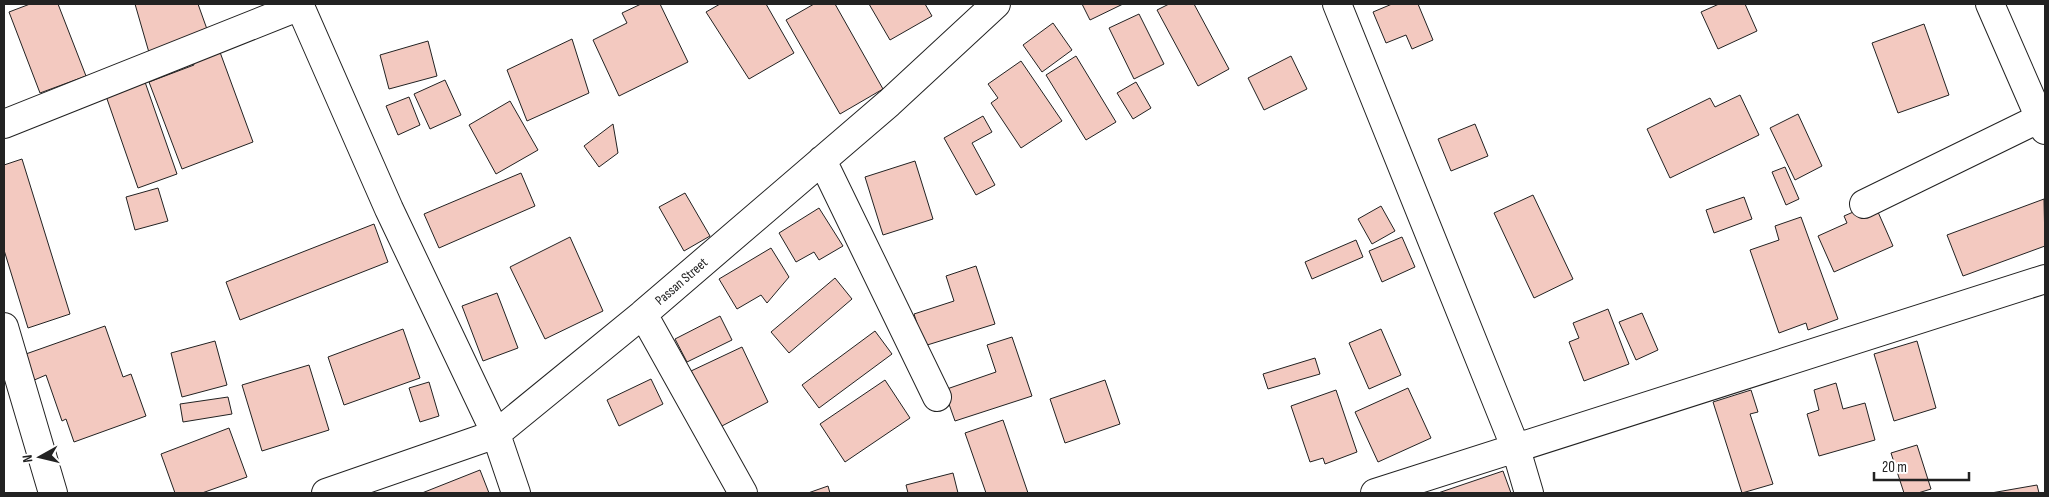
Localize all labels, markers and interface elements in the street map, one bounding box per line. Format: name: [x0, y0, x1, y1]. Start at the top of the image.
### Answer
street label: Passan Street: [652, 254, 711, 309]
north arrow: [15, 432, 65, 482]
scale bar: [1874, 450, 1969, 482]
text: N: [19, 454, 37, 464]
text: 20 m: [1882, 458, 1907, 477]

